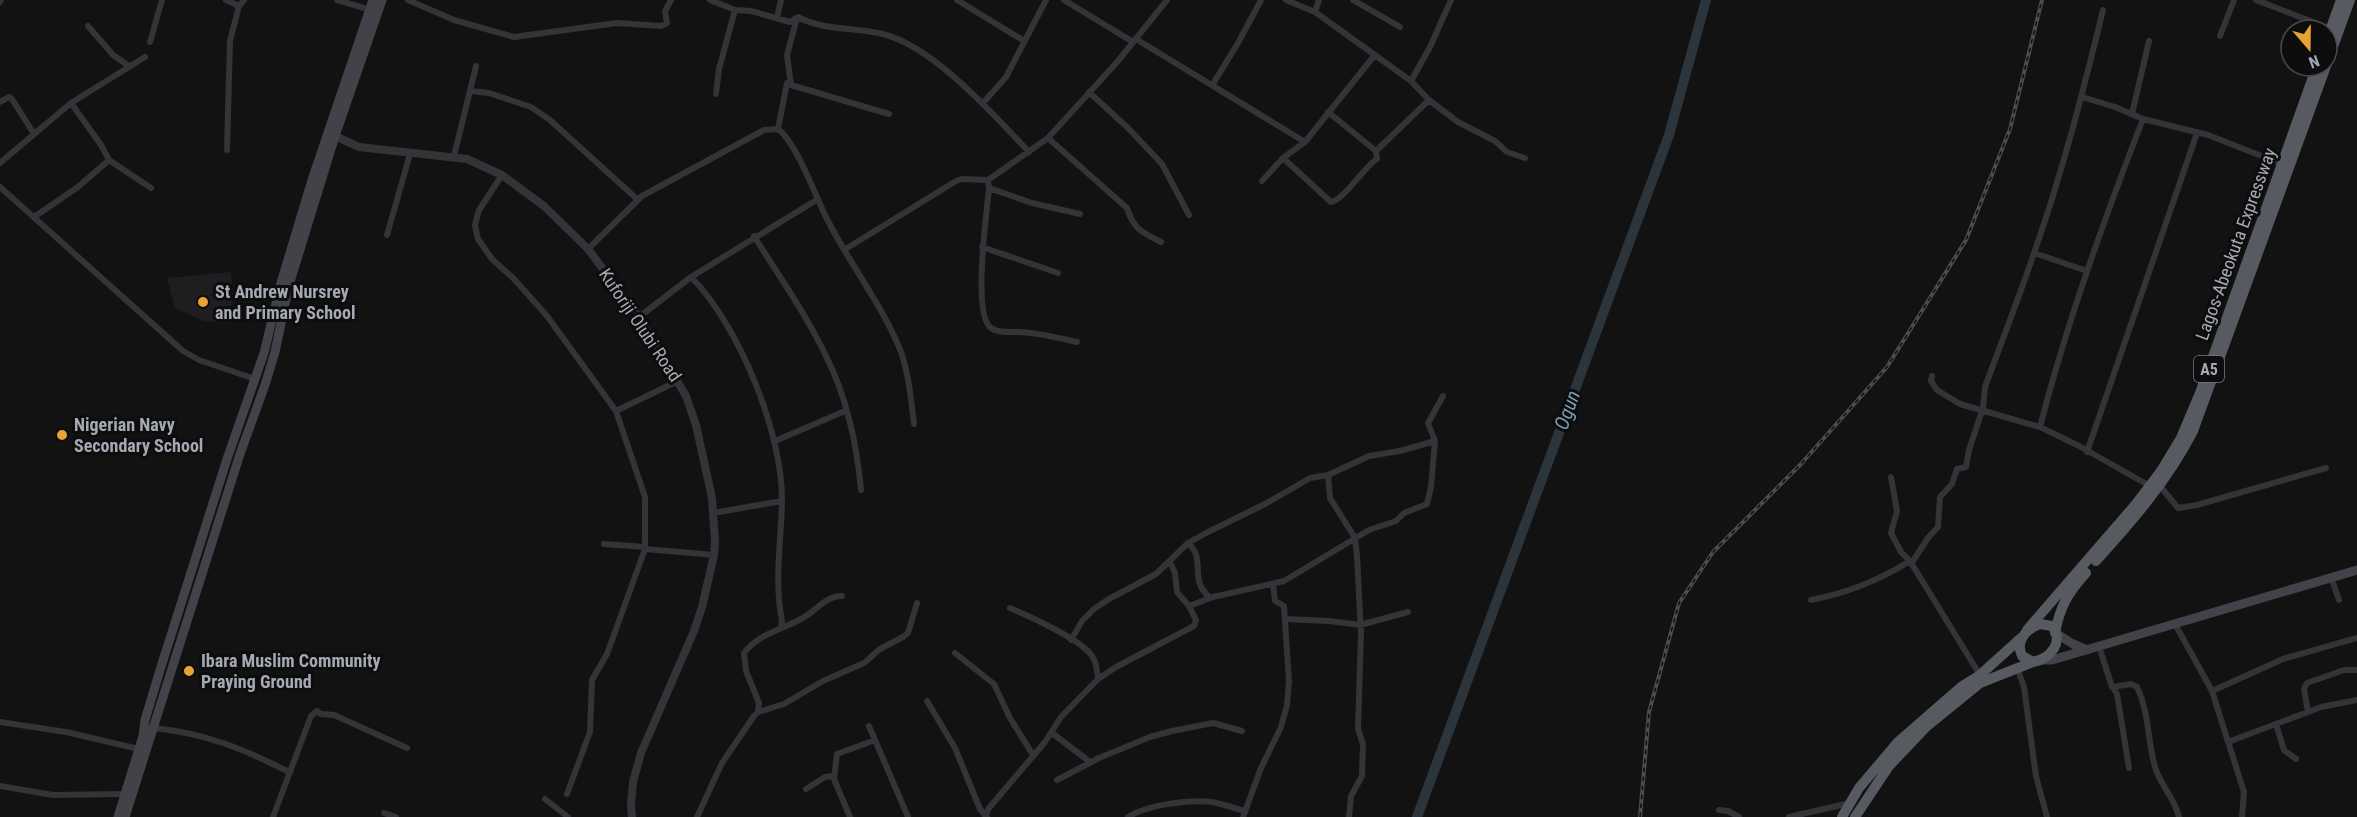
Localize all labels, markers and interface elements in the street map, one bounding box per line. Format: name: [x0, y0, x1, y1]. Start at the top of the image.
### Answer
north arrow: [2279, 18, 2339, 78]
text: N: [2306, 51, 2322, 72]
street label: Lagos-Abeokuta Expressway: [2191, 144, 2280, 343]
street label: Kuforiji Olubi Road: [595, 264, 686, 385]
place label: St Andrew Nursrey and Primary School: [215, 281, 356, 323]
marker: St Andrew Nursrey and Primary School: [196, 295, 210, 309]
road number: A5: [2194, 356, 2224, 382]
water label: Ogun: [1549, 387, 1585, 433]
place label: Nigerian Navy Secondary School: [74, 414, 203, 456]
marker: Nigerian Navy Secondary School: [55, 428, 69, 442]
place label: Ibara Muslim Community Praying Ground: [201, 650, 381, 692]
marker: Ibara Muslim Community Praying Ground: [182, 664, 196, 678]

